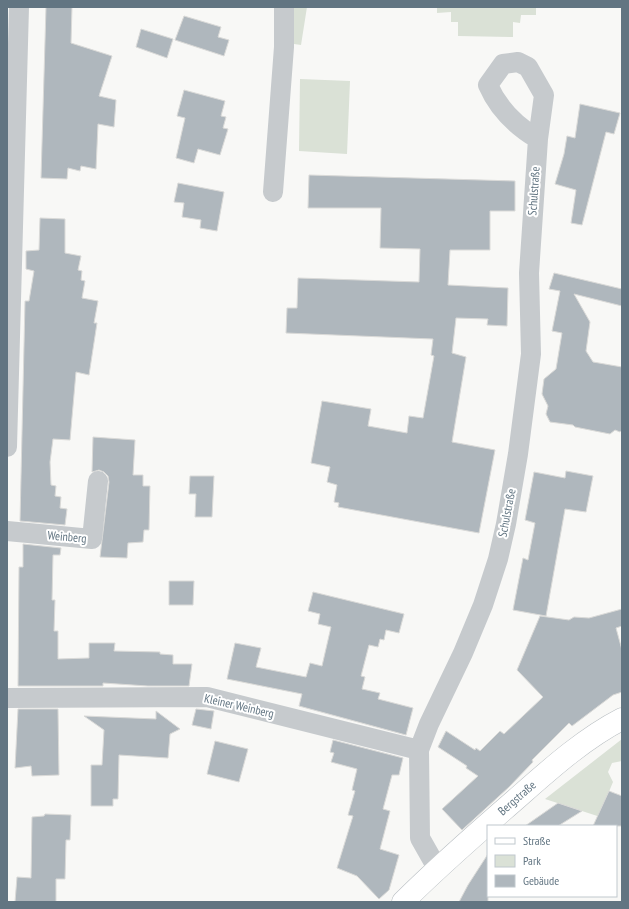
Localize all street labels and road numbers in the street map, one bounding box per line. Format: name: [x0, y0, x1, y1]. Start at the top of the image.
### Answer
street label: Schulstraße: [524, 166, 543, 216]
street label: Schulstraße: [494, 487, 519, 538]
street label: Weinberg: [47, 527, 87, 546]
street label: Kleiner Weinberg: [203, 690, 276, 721]
street label: Bergstraße: [495, 777, 539, 818]

